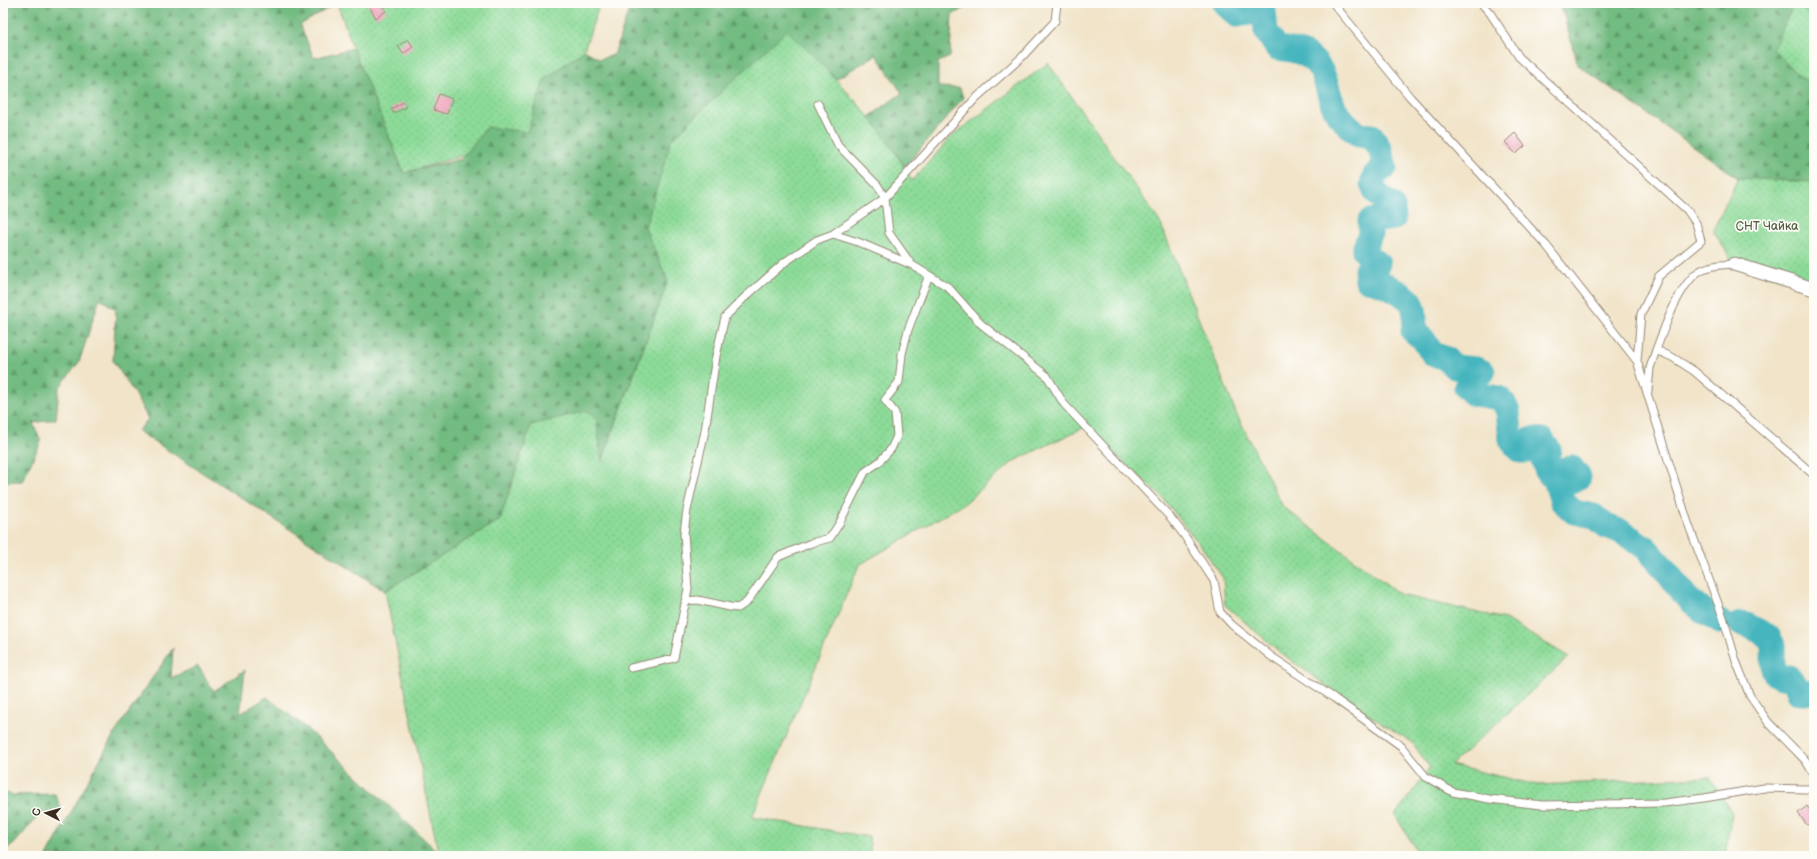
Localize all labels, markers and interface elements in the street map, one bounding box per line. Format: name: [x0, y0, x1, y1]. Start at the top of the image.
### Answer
park label: СНТ Чайка: [1736, 219, 1798, 234]
north arrow: [26, 793, 66, 833]
text: С: [30, 807, 43, 816]

